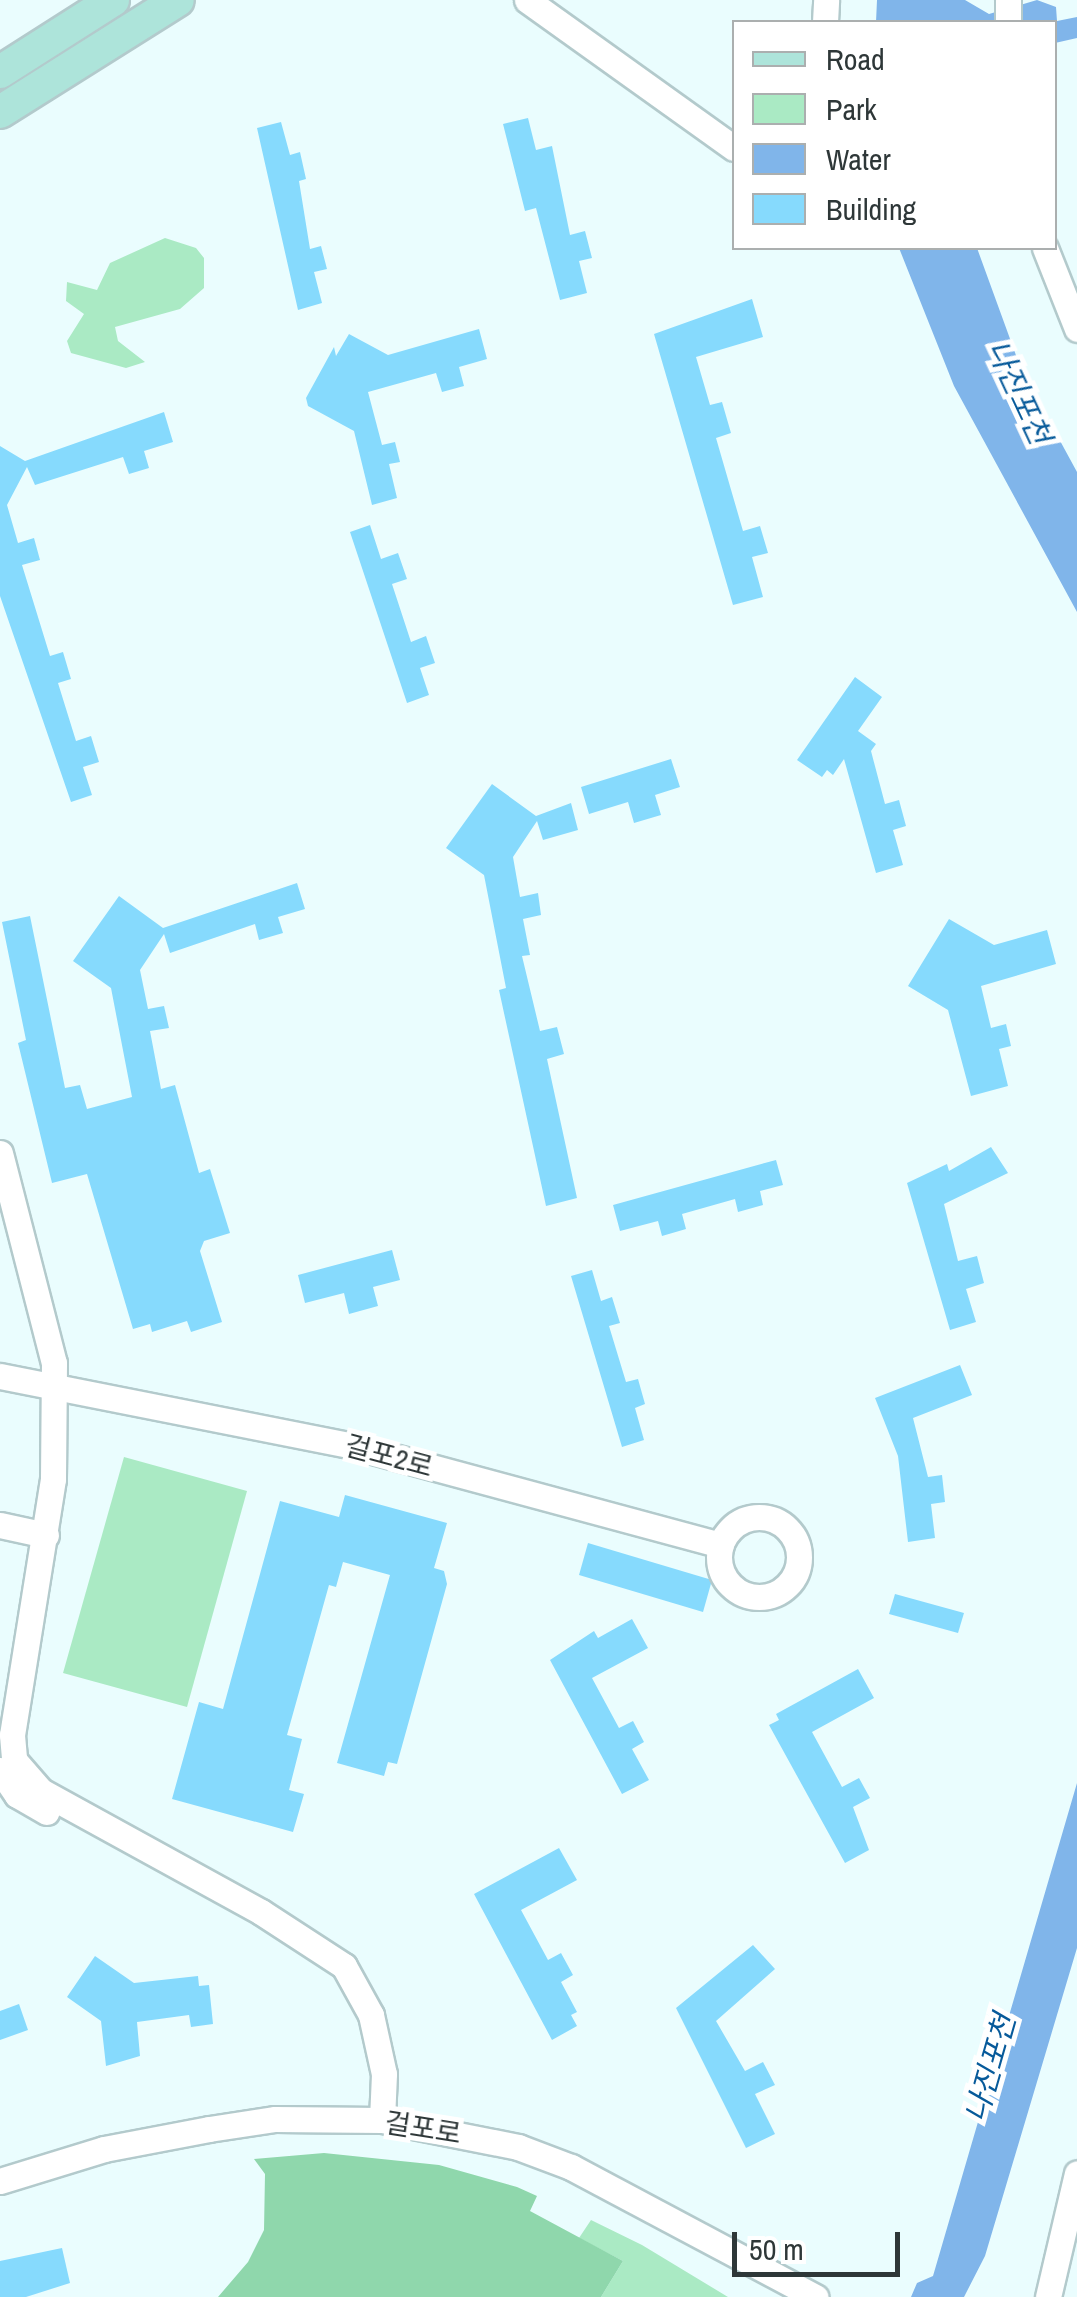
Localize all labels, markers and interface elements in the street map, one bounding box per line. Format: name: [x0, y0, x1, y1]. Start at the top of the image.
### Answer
legend: [732, 20, 1057, 250]
text: Road: [826, 39, 885, 79]
text: Park: [826, 89, 877, 129]
text: Water: [826, 139, 891, 179]
text: Building: [826, 189, 916, 229]
water label: 나진포천: [979, 334, 1059, 450]
street label: 걸포2로: [341, 1428, 437, 1484]
water label: 나진포천: [957, 2010, 1023, 2126]
street label: 걸포로: [382, 2105, 464, 2151]
scale bar: [737, 2212, 904, 2274]
text: 50 m: [749, 2229, 804, 2269]

